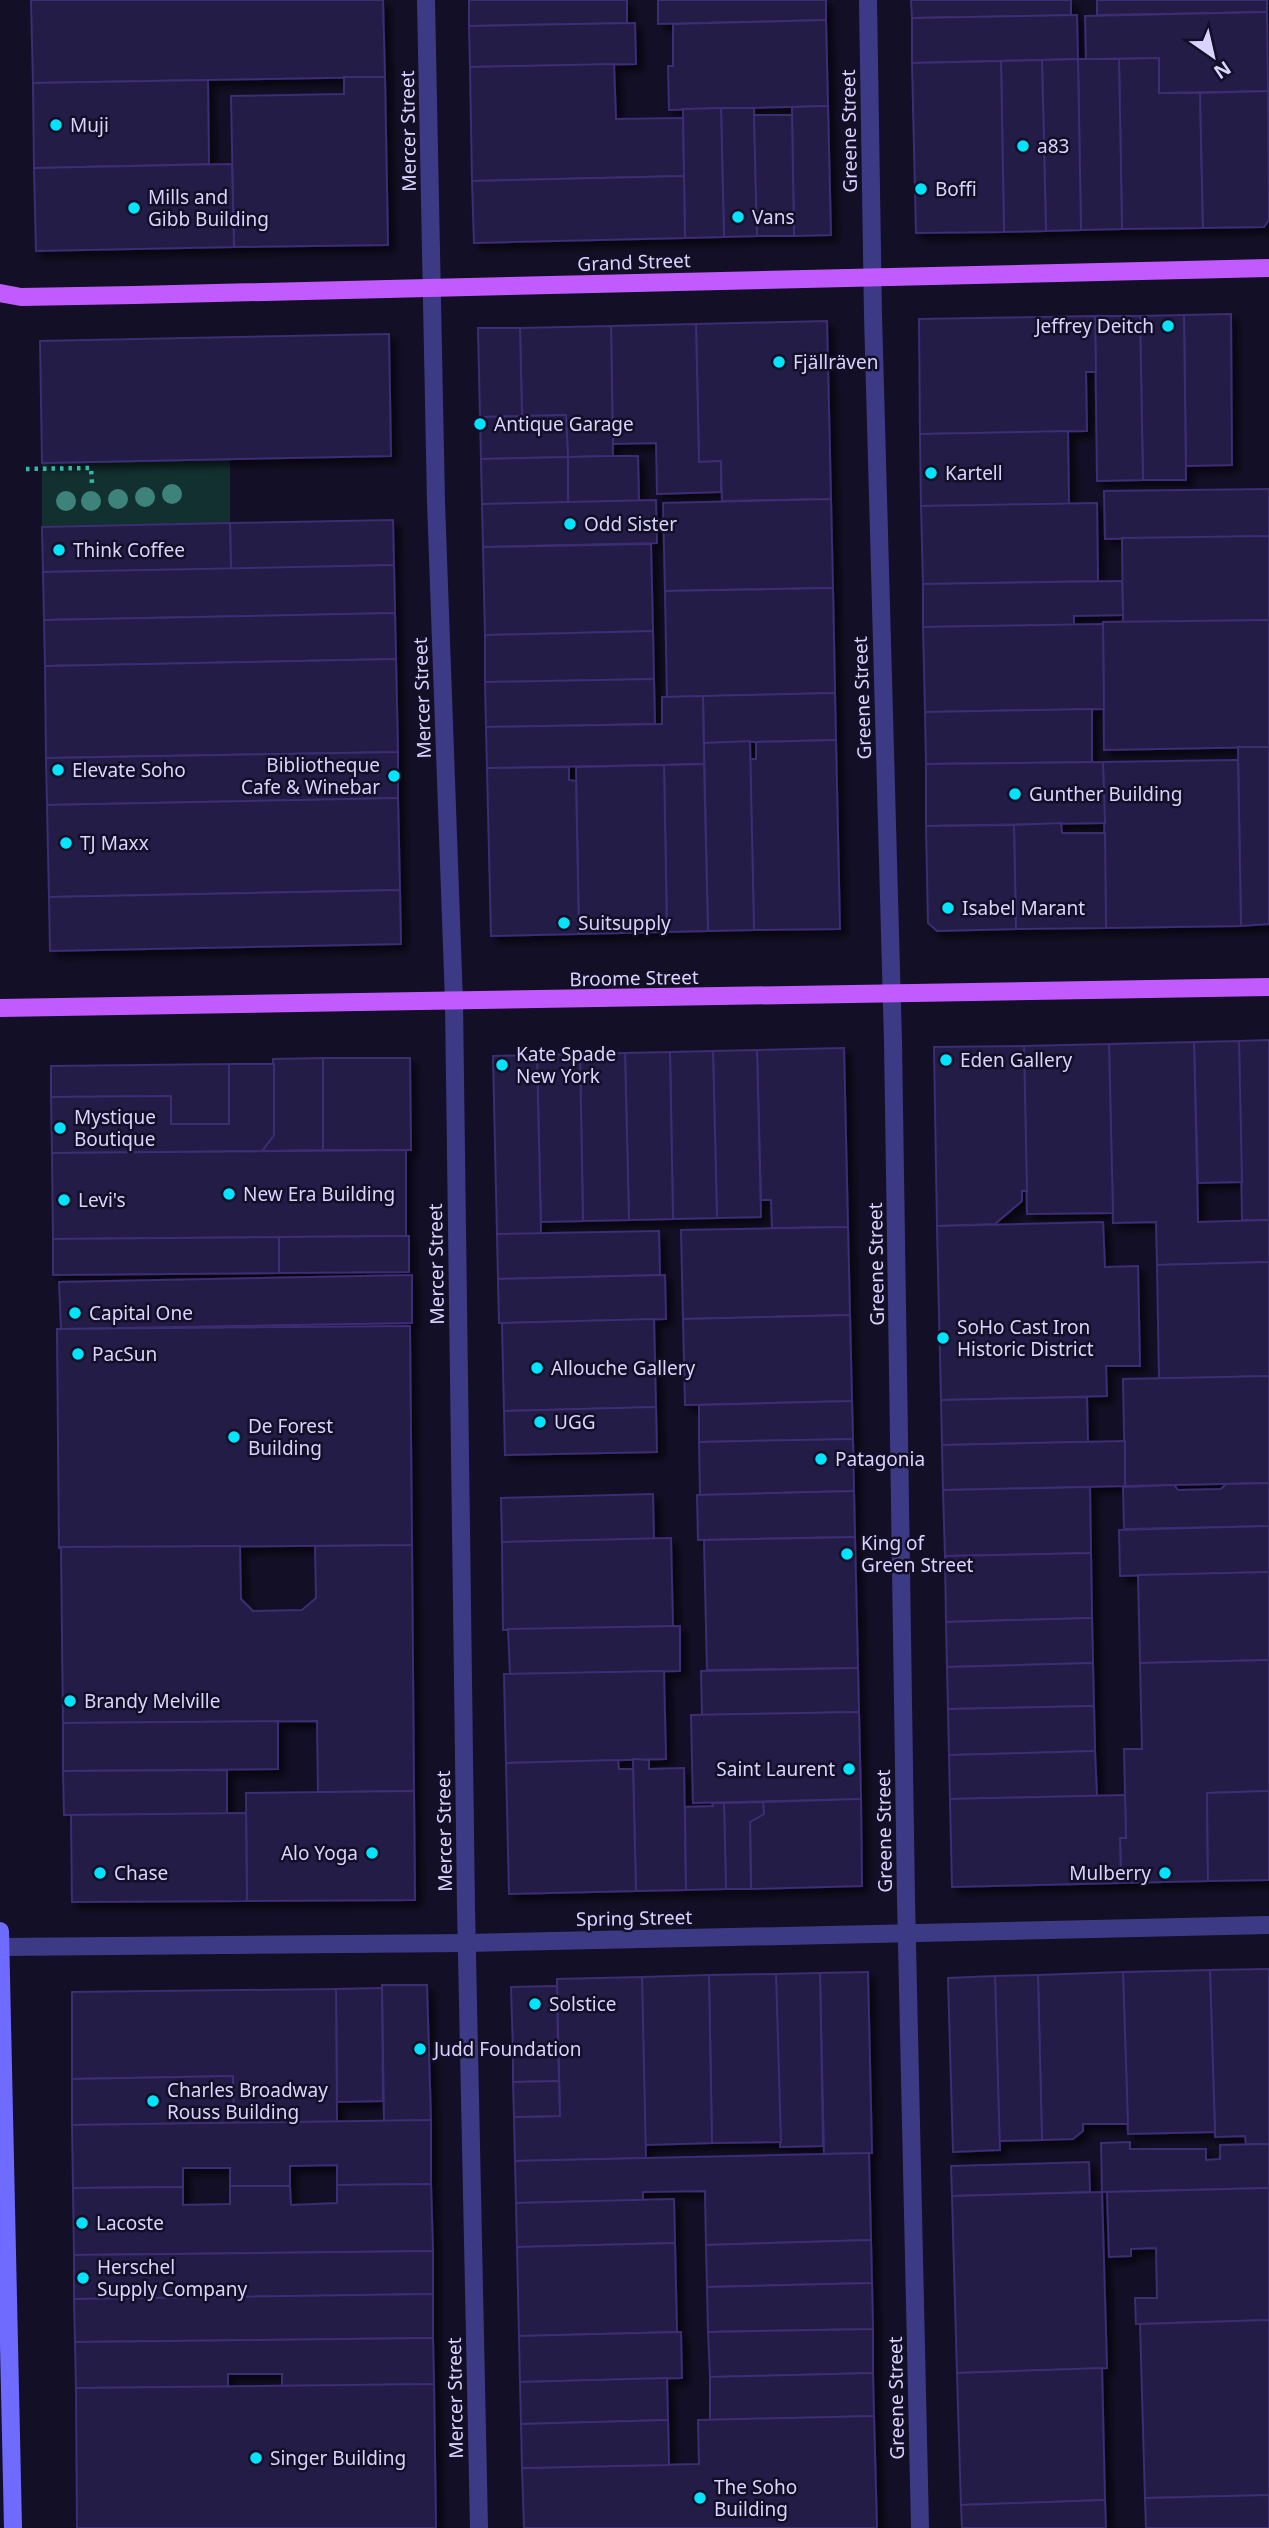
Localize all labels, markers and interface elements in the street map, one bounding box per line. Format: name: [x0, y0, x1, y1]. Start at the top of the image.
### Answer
north arrow: [1178, 21, 1248, 91]
text: N: [1209, 55, 1236, 85]
street label: Greene Street: [835, 69, 863, 193]
street label: Mercer Street: [394, 70, 422, 192]
place label: Muji: [70, 112, 109, 138]
marker: Muji: [48, 117, 64, 133]
place label: a83: [1037, 133, 1069, 159]
marker: a83: [1015, 138, 1031, 154]
place label: Boffi: [935, 176, 977, 202]
marker: Boffi: [913, 181, 929, 197]
place label: Mills and Gibb Building: [148, 184, 269, 232]
marker: Mills and Gibb Building: [126, 200, 142, 216]
place label: Vans: [752, 204, 795, 230]
marker: Vans: [730, 209, 746, 225]
street label: Grand Street: [577, 247, 691, 277]
place label: Jeffrey Deitch: [1033, 313, 1154, 339]
marker: Jeffrey Deitch: [1160, 318, 1176, 334]
place label: Fjällräven: [793, 349, 878, 375]
marker: Fjällräven: [771, 354, 787, 370]
place label: Antique Garage: [494, 411, 634, 437]
marker: Antique Garage: [472, 416, 488, 432]
place label: Kartell: [945, 460, 1003, 486]
marker: Kartell: [923, 465, 939, 481]
place label: Odd Sister: [584, 511, 677, 537]
marker: Odd Sister: [562, 516, 578, 532]
place label: Think Coffee: [73, 537, 185, 563]
marker: Think Coffee: [51, 542, 67, 558]
street label: Greene Street: [847, 636, 877, 760]
street label: Mercer Street: [407, 637, 437, 759]
place label: Bibliotheque Cafe & Winebar: [241, 752, 380, 800]
place label: Elevate Soho: [72, 757, 186, 783]
marker: Elevate Soho: [50, 762, 66, 778]
marker: Bibliotheque Cafe & Winebar: [386, 768, 402, 784]
place label: Gunther Building: [1029, 781, 1182, 807]
marker: Gunther Building: [1007, 786, 1023, 802]
place label: TJ Maxx: [80, 830, 149, 856]
marker: TJ Maxx: [58, 835, 74, 851]
place label: Isabel Marant: [962, 895, 1085, 921]
marker: Isabel Marant: [940, 900, 956, 916]
place label: Suitsupply: [578, 910, 671, 936]
marker: Suitsupply: [556, 915, 572, 931]
street label: Broome Street: [569, 964, 699, 992]
place label: Kate Spade New York: [516, 1041, 616, 1089]
place label: Eden Gallery: [960, 1047, 1073, 1073]
marker: Eden Gallery: [938, 1052, 954, 1068]
marker: Kate Spade New York: [494, 1057, 510, 1073]
place label: Mystique Boutique: [74, 1104, 156, 1152]
marker: Mystique Boutique: [52, 1120, 68, 1136]
place label: New Era Building: [243, 1181, 395, 1207]
marker: New Era Building: [221, 1186, 237, 1202]
place label: Levi's: [78, 1187, 126, 1213]
marker: Levi's: [56, 1192, 72, 1208]
street label: Greene Street: [862, 1202, 890, 1326]
street label: Mercer Street: [422, 1203, 450, 1325]
place label: Capital One: [89, 1300, 193, 1326]
marker: Capital One: [67, 1305, 83, 1321]
place label: SoHo Cast Iron Historic District: [957, 1314, 1094, 1362]
marker: SoHo Cast Iron Historic District: [935, 1330, 951, 1346]
place label: PacSun: [92, 1341, 157, 1367]
marker: PacSun: [70, 1346, 86, 1362]
place label: Allouche Gallery: [551, 1355, 696, 1381]
marker: Allouche Gallery: [529, 1360, 545, 1376]
place label: UGG: [554, 1409, 596, 1435]
place label: De Forest Building: [248, 1413, 333, 1461]
marker: UGG: [532, 1414, 548, 1430]
marker: De Forest Building: [226, 1429, 242, 1445]
place label: Patagonia: [835, 1446, 925, 1472]
marker: Patagonia: [813, 1451, 829, 1467]
place label: King of Green Street: [861, 1530, 974, 1578]
marker: King of Green Street: [839, 1546, 855, 1562]
place label: Brandy Melville: [84, 1688, 220, 1714]
marker: Brandy Melville: [62, 1693, 78, 1709]
place label: Saint Laurent: [716, 1756, 835, 1782]
marker: Saint Laurent: [841, 1761, 857, 1777]
street label: Greene Street: [870, 1769, 898, 1893]
street label: Mercer Street: [430, 1770, 458, 1892]
place label: Alo Yoga: [281, 1840, 358, 1866]
marker: Alo Yoga: [364, 1845, 380, 1861]
place label: Chase: [114, 1860, 168, 1886]
place label: Mulberry: [1069, 1860, 1151, 1886]
marker: Chase: [92, 1865, 108, 1881]
marker: Mulberry: [1157, 1865, 1173, 1881]
street label: Spring Street: [576, 1904, 692, 1932]
place label: Solstice: [549, 1991, 617, 2017]
marker: Solstice: [527, 1996, 543, 2012]
place label: Judd Foundation: [432, 2036, 581, 2062]
marker: Judd Foundation: [412, 2041, 428, 2057]
place label: Charles Broadway Rouss Building: [167, 2077, 328, 2125]
marker: Charles Broadway Rouss Building: [145, 2093, 161, 2109]
place label: Lacoste: [96, 2210, 164, 2236]
marker: Lacoste: [74, 2215, 90, 2231]
place label: Herschel Supply Company: [97, 2254, 247, 2302]
marker: Herschel Supply Company: [75, 2270, 91, 2286]
street label: Greene Street: [882, 2336, 910, 2460]
street label: Mercer Street: [441, 2337, 469, 2459]
place label: Singer Building: [270, 2445, 406, 2471]
marker: Singer Building: [248, 2450, 264, 2466]
place label: The Soho Building: [714, 2474, 797, 2522]
marker: The Soho Building: [692, 2490, 708, 2506]

